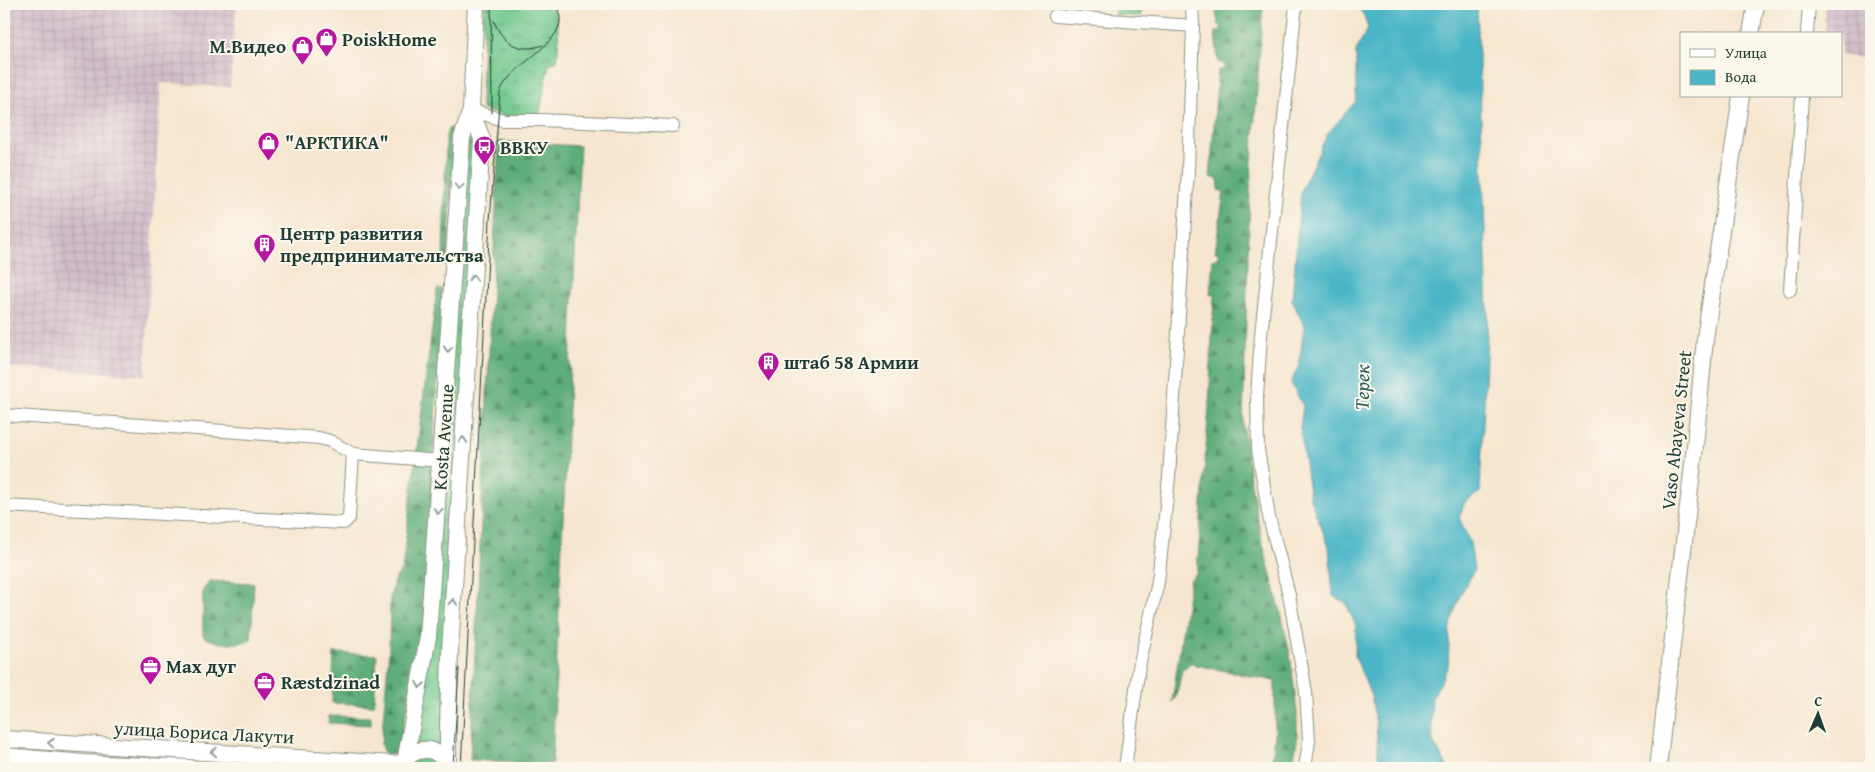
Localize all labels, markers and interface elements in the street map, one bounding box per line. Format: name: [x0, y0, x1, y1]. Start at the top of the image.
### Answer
place label: PoiskHome: [342, 25, 437, 53]
shop icon: PoiskHome: [314, 27, 338, 58]
place label: M.Видео: [210, 32, 286, 60]
legend: [1680, 32, 1842, 98]
shop icon: M.Видео: [290, 34, 314, 65]
text: Улица: [1725, 42, 1768, 63]
text: Вода: [1725, 66, 1757, 87]
place label: "АРКТИКА": [285, 128, 389, 156]
shop icon: "АРКТИКА": [257, 130, 281, 161]
place label: ВВКУ: [500, 133, 548, 161]
bus stop icon: ВВКУ: [472, 135, 496, 166]
one-way arrow: [454, 183, 465, 191]
place label: Центр развития предпринимательства: [280, 219, 484, 269]
building icon: Центр развития предпринимательства: [252, 232, 276, 263]
one-way arrow: [468, 274, 479, 282]
one-way arrow: [443, 345, 454, 353]
place label: штаб 58 Армии: [784, 348, 919, 376]
street label: Vaso Abayeva Street: [1654, 349, 1698, 511]
building icon: штаб 58 Армии: [756, 350, 780, 381]
water label: Терек: [1347, 364, 1376, 410]
street label: Kosta Avenue: [425, 383, 461, 491]
one-way arrow: [458, 436, 469, 444]
one-way arrow: [432, 508, 443, 516]
one-way arrow: [448, 598, 459, 606]
place label: Мах дуг: [166, 652, 237, 680]
office icon: Мах дуг: [138, 654, 162, 685]
place label: Ræstdzinad: [281, 668, 380, 696]
office icon: Ræstdzinad: [253, 670, 277, 701]
one-way arrow: [415, 680, 426, 689]
north arrow: [1792, 690, 1842, 740]
text: С: [1814, 691, 1823, 711]
street label: улица Бориса Лакути: [112, 713, 295, 751]
one-way arrow: [47, 737, 55, 748]
one-way arrow: [209, 747, 217, 758]

